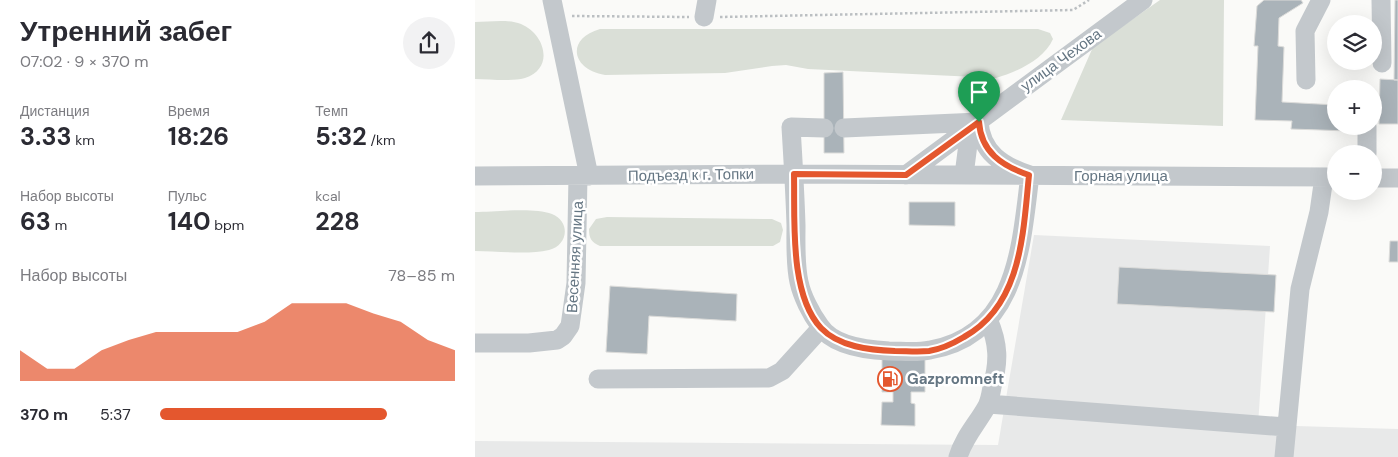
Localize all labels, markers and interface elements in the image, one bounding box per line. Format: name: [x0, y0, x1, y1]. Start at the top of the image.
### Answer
text: Утренний забег: [20, 13, 232, 50]
map controls: [1327, 15, 1382, 200]
button: layers: [1327, 15, 1382, 70]
button: share: [403, 17, 455, 69]
street label: улица Чехова: [1017, 24, 1106, 96]
text: 07:02 · 9 × 370 m: [20, 51, 149, 72]
pin: [958, 71, 1000, 122]
icon: arrive: [965, 78, 993, 106]
button: +: [1327, 80, 1382, 135]
text: Дистанция: [20, 102, 90, 120]
text: Время: [168, 102, 210, 120]
text: Темп: [315, 102, 348, 120]
text: 3.33: [20, 120, 72, 153]
text: 18:26: [168, 120, 229, 153]
text: 5:32: [315, 120, 367, 153]
text: km: [72, 131, 95, 149]
text: /km: [367, 131, 395, 149]
button: −: [1327, 145, 1382, 200]
street label: Подъезд к г. Топки: [628, 164, 754, 186]
street label: Горная улица: [1074, 166, 1169, 186]
text: Набор высоты: [20, 187, 114, 205]
text: Пульс: [168, 187, 207, 205]
text: kcal: [315, 187, 341, 205]
street label: Весенняя улица: [562, 200, 588, 314]
text: 63: [20, 205, 51, 238]
text: 140: [168, 205, 211, 238]
text: 228: [315, 205, 360, 238]
text: m: [51, 216, 67, 234]
text: bpm: [211, 216, 244, 234]
text: Набор высоты: [20, 265, 127, 286]
text: 78–85 m: [388, 265, 455, 286]
fuel station icon: Gazpromneft: [877, 366, 903, 392]
place label: Gazpromneft: [907, 369, 1004, 389]
text: 370 m: [20, 404, 68, 425]
text: 5:37: [100, 404, 131, 425]

